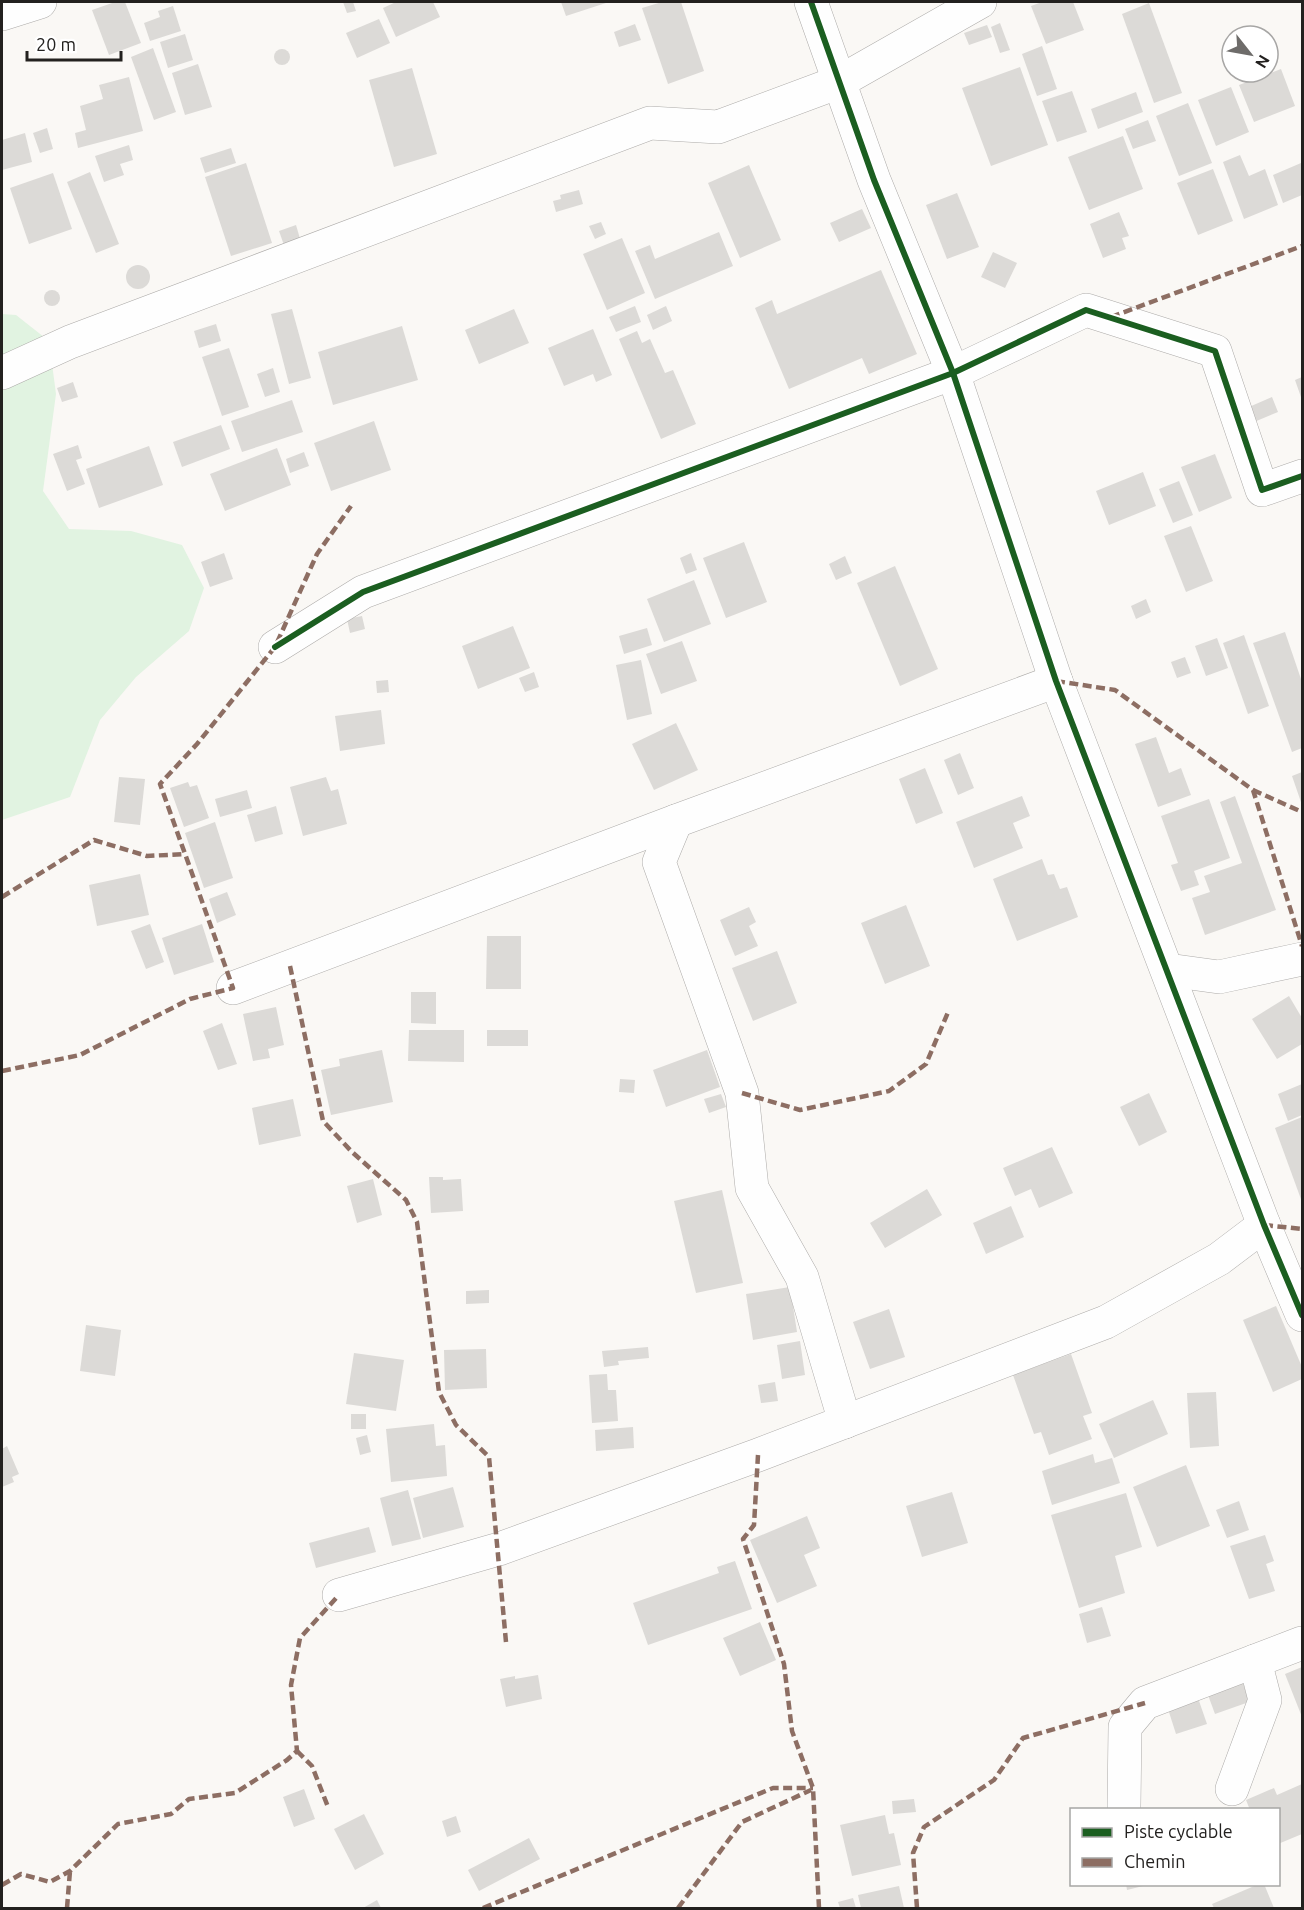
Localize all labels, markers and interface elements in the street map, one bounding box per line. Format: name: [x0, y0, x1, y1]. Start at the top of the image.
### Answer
scale bar: [27, 24, 122, 62]
north arrow: [1220, 24, 1280, 84]
text: 20 m: [36, 34, 76, 54]
text: N: [1252, 52, 1274, 71]
legend: [1070, 1808, 1280, 1886]
text: Piste cyclable: [1124, 1821, 1233, 1841]
text: Chemin: [1124, 1851, 1185, 1871]

